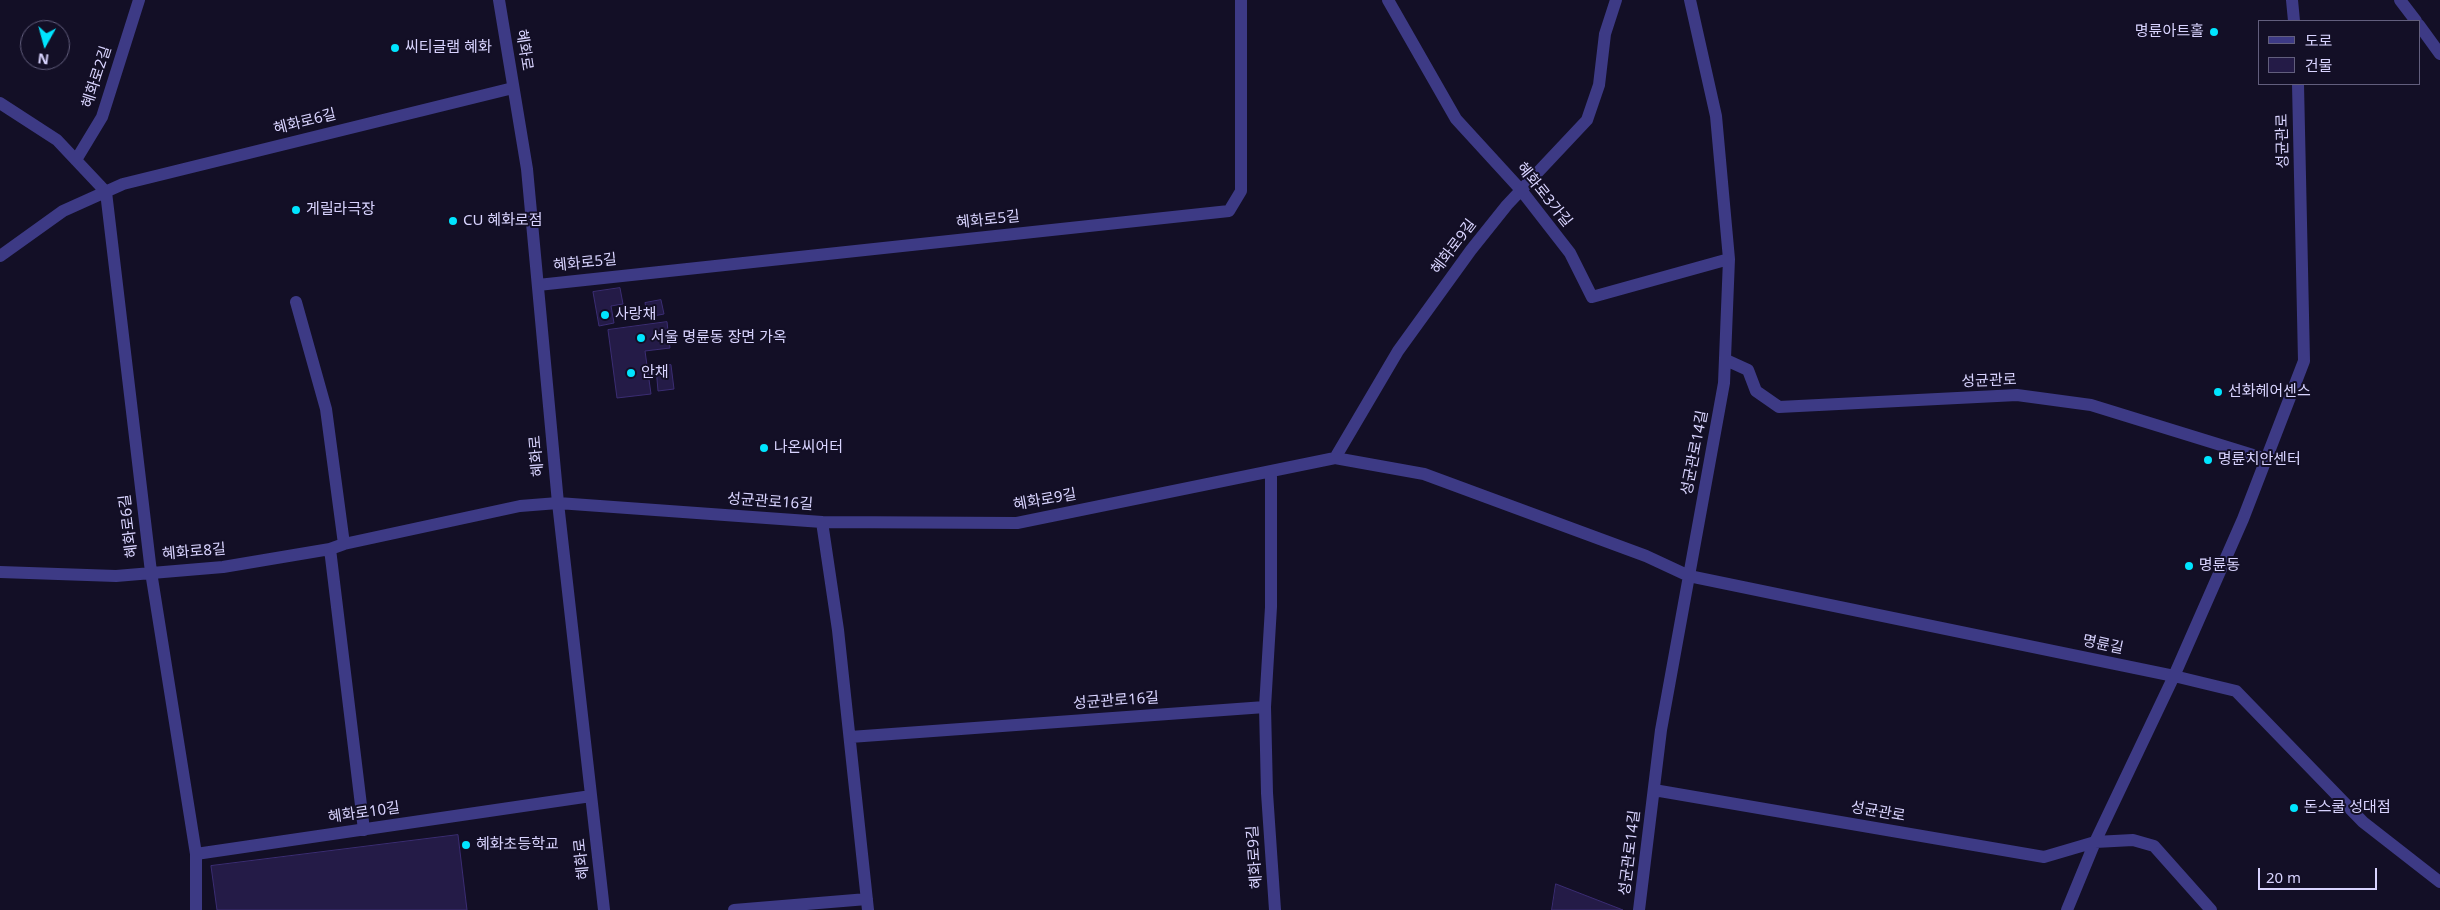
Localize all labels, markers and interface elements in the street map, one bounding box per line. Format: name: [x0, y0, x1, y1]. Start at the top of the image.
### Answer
north arrow: [20, 20, 70, 70]
legend: [2258, 20, 2420, 85]
place label: 명륜아트홀: [2135, 23, 2204, 41]
marker: 명륜아트홀: [2208, 26, 2220, 38]
street label: 혜화로: [512, 28, 536, 72]
text: 도로: [2305, 30, 2333, 50]
place label: 씨티글램 혜화: [405, 39, 492, 57]
marker: 씨티글램 혜화: [389, 42, 401, 54]
street label: 혜화로2길: [79, 44, 115, 110]
text: N: [36, 49, 50, 70]
text: 건물: [2305, 55, 2333, 75]
street label: 혜화로6길: [272, 106, 338, 138]
street label: 성균관로: [2274, 113, 2292, 169]
street label: 혜화로3가길: [1513, 159, 1575, 231]
place label: 게릴라극장: [306, 201, 375, 219]
marker: 게릴라극장: [290, 204, 302, 216]
street label: 혜화로5길: [955, 208, 1021, 232]
place label: CU 혜화로점: [463, 212, 543, 230]
marker: CU 혜화로점: [447, 215, 459, 227]
street label: 혜화로9길: [1428, 216, 1480, 278]
street label: 혜화로5길: [552, 251, 618, 275]
place label: 사랑채: [615, 306, 656, 324]
marker: 사랑채: [599, 309, 611, 321]
place label: 서울 명륜동 장면 가옥: [651, 329, 787, 347]
marker: 서울 명륜동 장면 가옥: [635, 332, 647, 344]
place label: 안채: [641, 364, 669, 382]
marker: 안채: [625, 367, 637, 379]
street label: 성균관로: [1961, 371, 2017, 391]
place label: 선화헤어센스: [2228, 383, 2311, 401]
marker: 선화헤어센스: [2212, 386, 2224, 398]
street label: 성균관로14길: [1678, 409, 1712, 497]
street label: 혜화로: [526, 435, 548, 477]
place label: 나온씨어터: [774, 439, 843, 457]
marker: 나온씨어터: [758, 442, 770, 454]
place label: 명륜치안센터: [2218, 451, 2301, 469]
marker: 명륜치안센터: [2202, 454, 2214, 466]
street label: 혜화로9길: [1012, 486, 1078, 514]
street label: 성균관로16길: [726, 490, 814, 514]
street label: 혜화로6길: [116, 493, 142, 559]
street label: 혜화로8길: [161, 540, 227, 564]
place label: 명륜동: [2199, 557, 2240, 575]
marker: 명륜동: [2183, 560, 2195, 572]
street label: 명륜길: [2081, 632, 2125, 658]
street label: 성균관로16길: [1072, 689, 1160, 713]
street label: 성균관로: [1849, 798, 1907, 826]
street label: 혜화로10길: [327, 799, 401, 827]
place label: 돈스쿨 성대점: [2304, 799, 2391, 817]
marker: 돈스쿨 성대점: [2288, 802, 2300, 814]
street label: 성균관로14길: [1616, 809, 1644, 897]
street label: 혜화로9길: [1244, 825, 1266, 889]
place label: 혜화초등학교: [476, 836, 559, 854]
street label: 혜화로: [571, 837, 593, 881]
marker: 혜화초등학교: [460, 839, 472, 851]
scale bar: [2260, 858, 2379, 890]
text: 20 m: [2266, 867, 2301, 887]

